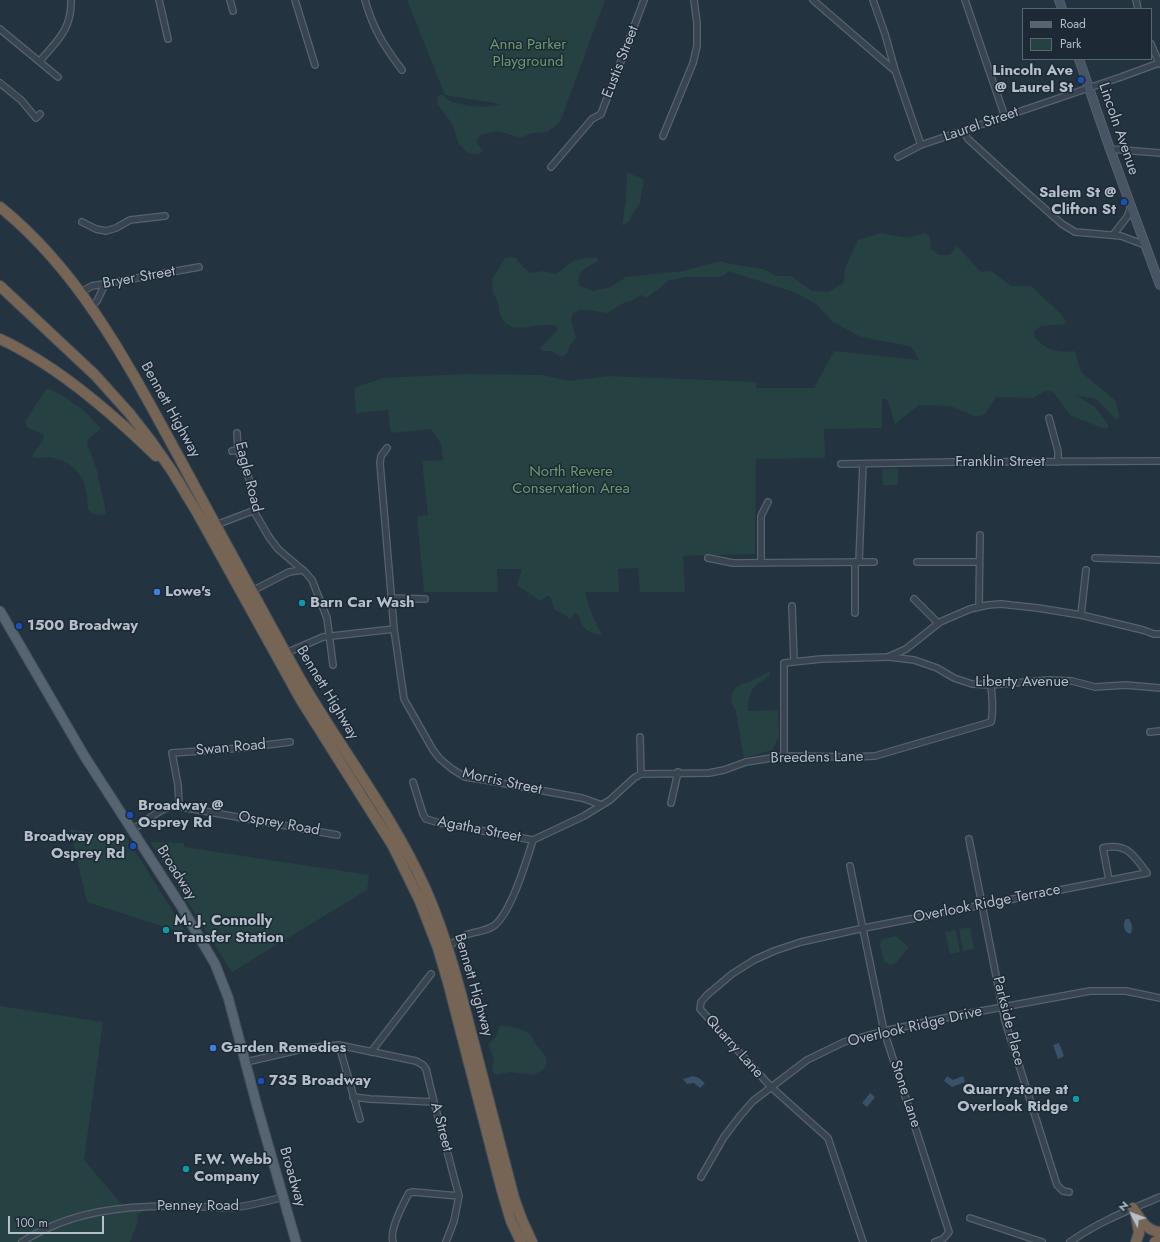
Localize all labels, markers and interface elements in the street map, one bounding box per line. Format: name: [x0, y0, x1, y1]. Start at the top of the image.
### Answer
legend: [1022, 8, 1152, 60]
text: Road: [1060, 15, 1086, 33]
street label: Eustis Street: [599, 23, 643, 101]
text: Park: [1060, 35, 1081, 53]
park label: Anna Parker Playground: [490, 36, 566, 71]
place label: Lincoln Ave @ Laurel St: [992, 62, 1073, 97]
marker: Lincoln Ave @ Laurel St: [1076, 75, 1086, 85]
street label: Lincoln Avenue: [1094, 80, 1142, 178]
street label: Laurel Street: [941, 104, 1021, 146]
place label: Salem St @ Clifton St: [1039, 184, 1116, 219]
marker: Salem St @ Clifton St: [1119, 197, 1129, 207]
street label: Bryer Street: [101, 263, 177, 293]
street label: Bennett Highway: [136, 359, 204, 461]
street label: Eagle Road: [231, 440, 265, 514]
street label: Franklin Street: [955, 453, 1045, 471]
park label: North Revere Conservation Area: [512, 463, 630, 498]
place label: Lowe's: [165, 583, 211, 601]
marker: Lowe's: [152, 587, 162, 597]
place label: Barn Car Wash: [310, 594, 415, 612]
marker: Barn Car Wash: [297, 598, 307, 608]
place label: 1500 Broadway: [27, 617, 138, 635]
marker: 1500 Broadway: [14, 621, 24, 631]
street label: Bennett Highway: [292, 643, 362, 743]
street label: Liberty Avenue: [975, 673, 1069, 691]
street label: Swan Road: [195, 736, 267, 760]
street label: Breedens Lane: [770, 748, 864, 768]
street label: Morris Street: [461, 765, 543, 799]
place label: Broadway @ Osprey Rd: [138, 797, 223, 832]
street label: Osprey Road: [237, 808, 321, 840]
marker: Broadway @ Osprey Rd: [125, 810, 135, 820]
street label: Agatha Street: [436, 813, 522, 847]
place label: Broadway opp Osprey Rd: [24, 828, 125, 863]
marker: Broadway opp Osprey Rd: [128, 841, 138, 851]
street label: Broadway: [152, 842, 200, 904]
street label: Overlook Ridge Terrace: [912, 881, 1062, 927]
place label: M. J. Connolly Transfer Station: [174, 912, 284, 947]
marker: M. J. Connolly Transfer Station: [161, 925, 171, 935]
street label: Bennett Highway: [450, 931, 496, 1039]
street label: Parkside Place: [988, 975, 1028, 1067]
street label: Overlook Ridge Drive: [846, 1003, 984, 1051]
street label: Quarry Lane: [701, 1012, 767, 1082]
place label: Garden Remedies: [221, 1039, 346, 1057]
marker: Garden Remedies: [208, 1043, 218, 1053]
street label: Stone Lane: [886, 1058, 924, 1130]
place label: 735 Broadway: [269, 1072, 371, 1090]
marker: 735 Broadway: [256, 1076, 266, 1086]
place label: Quarrystone at Overlook Ridge: [957, 1081, 1068, 1116]
marker: Quarrystone at Overlook Ridge: [1071, 1094, 1081, 1104]
street label: A Street: [426, 1100, 456, 1154]
street label: Broadway: [275, 1145, 309, 1209]
place label: F.W. Webb Company: [194, 1151, 272, 1186]
marker: F.W. Webb Company: [181, 1164, 191, 1174]
north arrow: [1112, 1194, 1152, 1234]
street label: Penney Road: [157, 1197, 239, 1215]
text: N: [1114, 1197, 1132, 1215]
scale bar: [10, 1208, 106, 1234]
text: 100 m: [15, 1214, 48, 1232]

